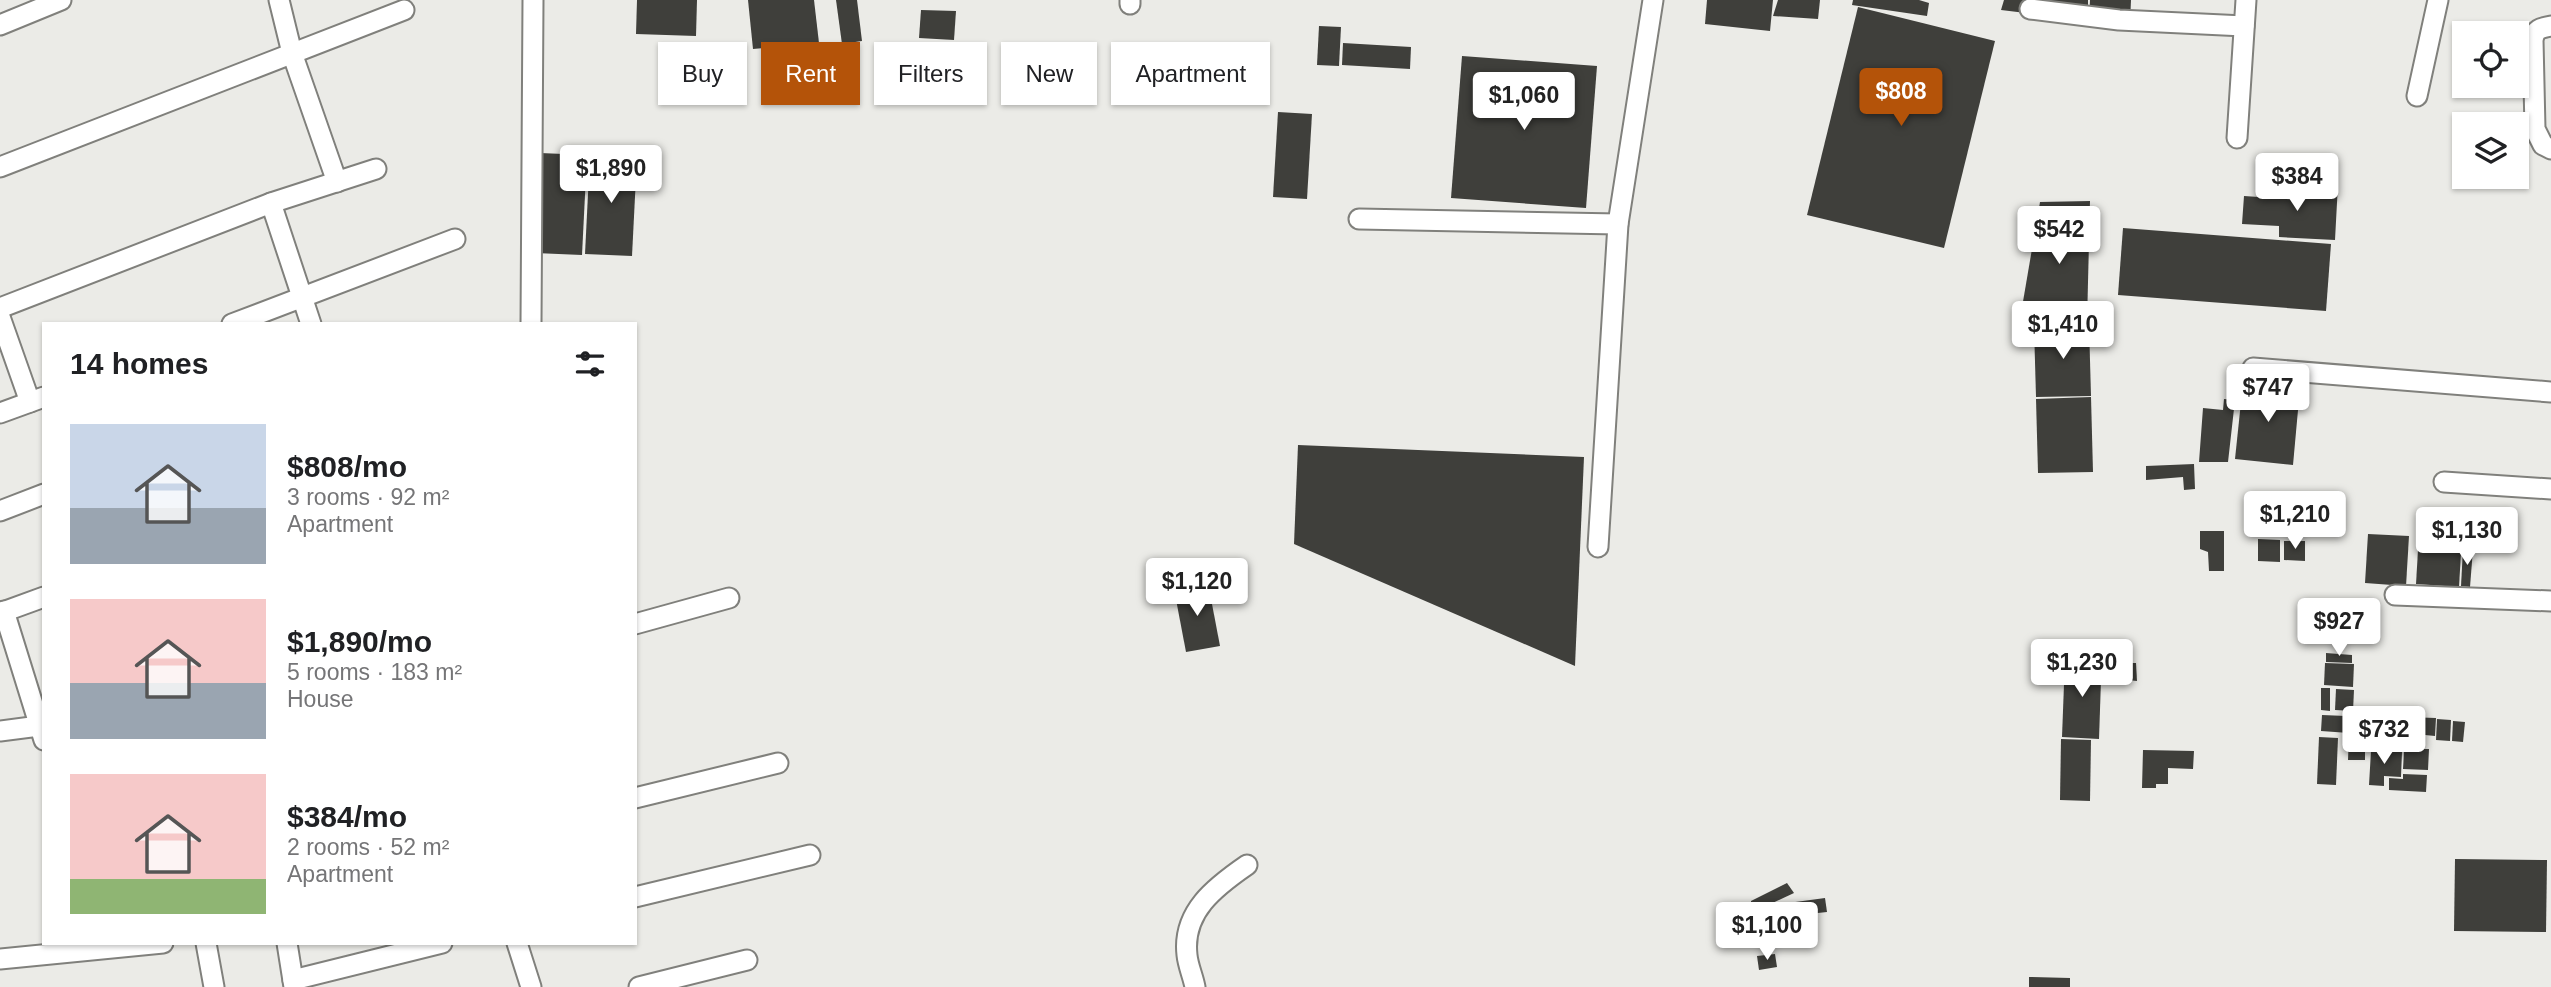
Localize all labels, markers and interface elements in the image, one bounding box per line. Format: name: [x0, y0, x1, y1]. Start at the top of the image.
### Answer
map controls: [2452, 21, 2529, 189]
button: locate: [2452, 21, 2529, 98]
chip: Buy: [658, 42, 747, 105]
chip: Rent: [761, 42, 860, 105]
chip: Filters: [874, 42, 987, 105]
chip: New: [1001, 42, 1097, 105]
chip: Apartment: [1111, 42, 1270, 105]
pin: $808: [1860, 68, 1942, 128]
pin: $1,060: [1467, 72, 1581, 132]
text: $808: [1875, 78, 1927, 104]
text: $1,060: [1489, 82, 1559, 108]
button: layers: [2452, 112, 2529, 189]
pin: $1,890: [554, 146, 668, 205]
pin: $384: [2256, 154, 2338, 213]
text: $1,890: [576, 155, 646, 181]
text: $384: [2271, 163, 2323, 189]
pin: $542: [2018, 206, 2100, 266]
text: $542: [2033, 216, 2085, 242]
pin: $1,410: [2006, 302, 2120, 361]
text: $1,410: [2028, 311, 2098, 337]
icon: filters: [571, 345, 609, 383]
text: 14 homes: [70, 347, 208, 380]
pin: $747: [2227, 364, 2309, 424]
text: $747: [2242, 374, 2294, 400]
text: $808/mo: [287, 450, 407, 483]
icon: home: [126, 452, 210, 536]
text: 3 rooms · 92 m²: [287, 484, 449, 510]
pin: $1,210: [2238, 491, 2352, 551]
text: $1,210: [2260, 501, 2330, 527]
pin: $1,130: [2410, 508, 2524, 567]
text: Apartment: [287, 511, 393, 537]
text: $1,130: [2432, 517, 2502, 543]
pin: $1,120: [1140, 558, 1254, 618]
text: $1,120: [1162, 568, 1232, 594]
pin: $927: [2298, 598, 2380, 658]
text: $927: [2313, 608, 2365, 634]
text: $1,890/mo: [287, 625, 432, 658]
icon: home: [126, 627, 210, 711]
pin: $1,230: [2025, 640, 2139, 699]
text: $1,230: [2047, 649, 2117, 675]
text: 5 rooms · 183 m²: [287, 659, 462, 685]
text: House: [287, 686, 353, 712]
pin: $732: [2343, 706, 2425, 766]
text: $732: [2358, 716, 2410, 742]
text: $384/mo: [287, 800, 407, 833]
icon: home: [126, 802, 210, 886]
text: 2 rooms · 52 m²: [287, 834, 449, 860]
text: Apartment: [287, 861, 393, 887]
pin: $1,100: [1710, 902, 1824, 962]
text: $1,100: [1732, 912, 1802, 938]

